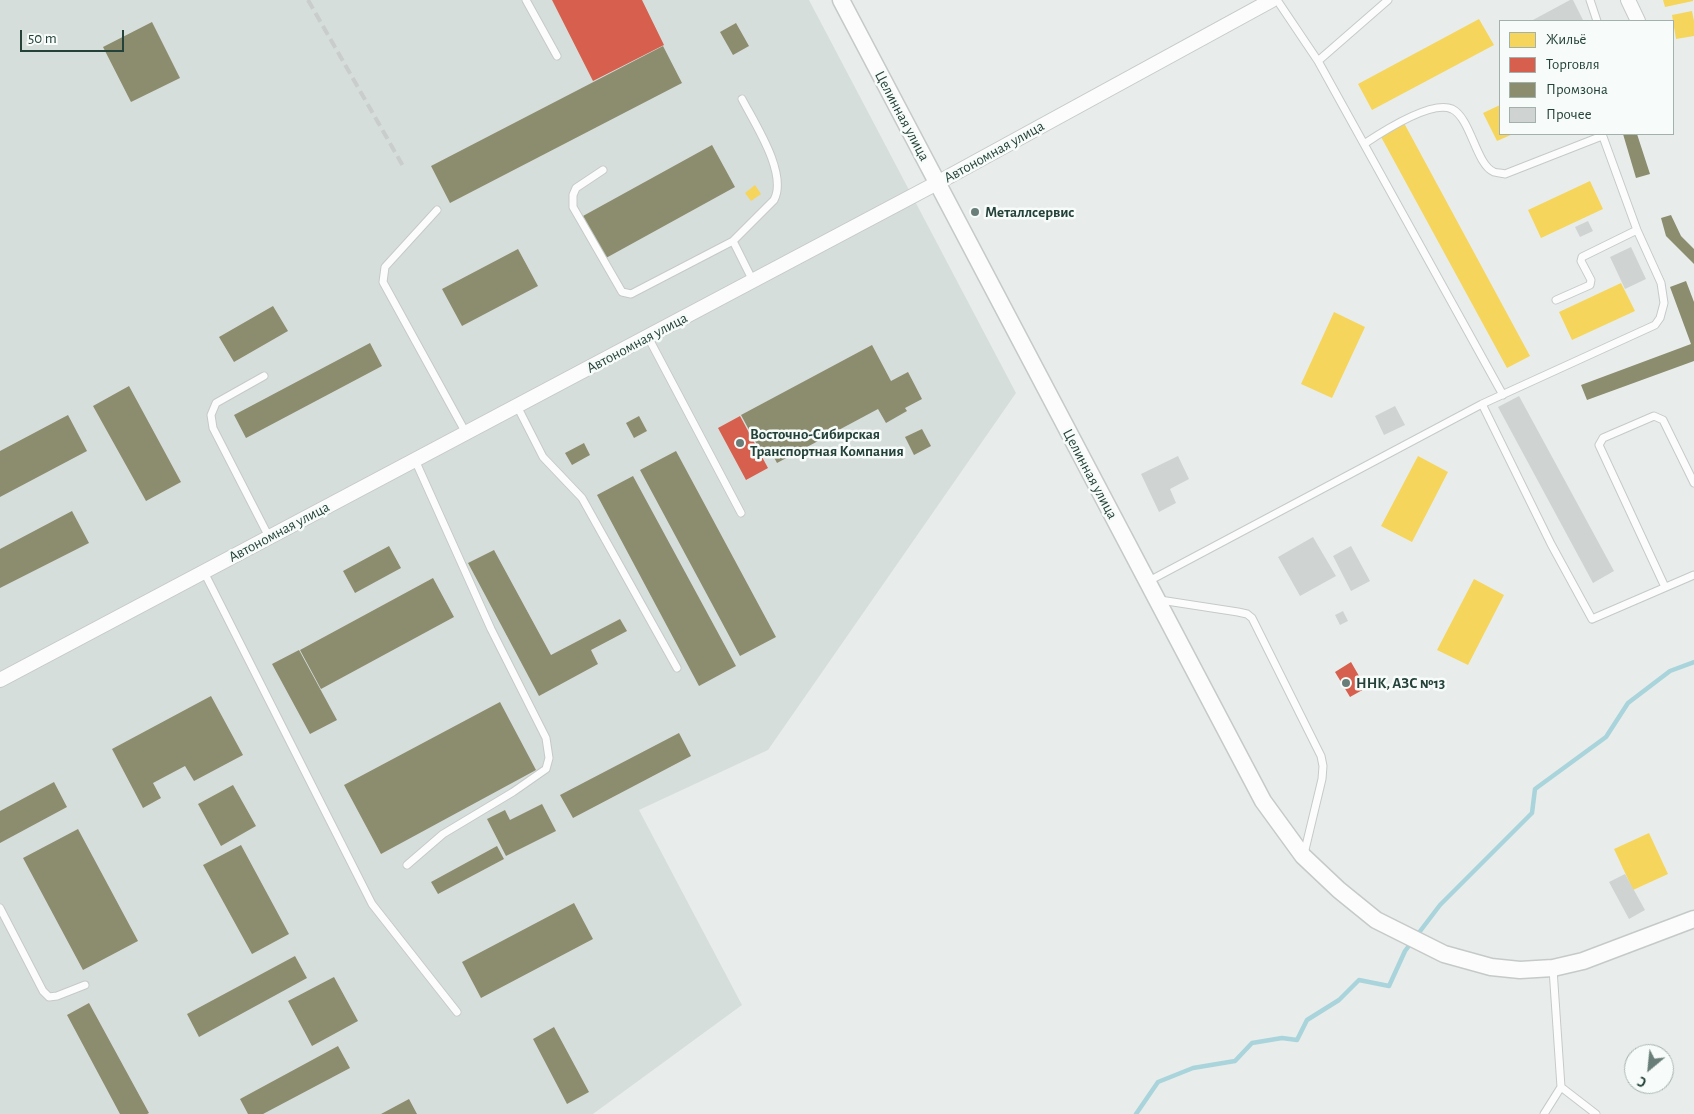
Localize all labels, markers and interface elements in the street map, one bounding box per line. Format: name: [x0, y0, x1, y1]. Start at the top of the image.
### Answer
scale bar: [22, 20, 126, 52]
legend: [1499, 20, 1674, 135]
text: 50 m: [28, 31, 57, 46]
text: Жильё: [1546, 32, 1586, 47]
text: Торговля: [1546, 57, 1600, 72]
street label: Целинная улица: [871, 68, 933, 164]
text: Промзона: [1546, 82, 1608, 97]
text: Прочее: [1546, 107, 1592, 122]
street label: Автономная улица: [941, 117, 1047, 187]
place label: Металлсервис: [985, 203, 1074, 221]
marker: Металлсервис: [969, 206, 981, 218]
street label: Автономная улица: [583, 309, 691, 377]
place label: Восточно-Сибирская Транспортная Компания: [750, 425, 904, 460]
street label: Целинная улица: [1059, 426, 1121, 522]
marker: Восточно-Сибирская Транспортная Компания: [734, 437, 746, 449]
street label: Автономная улица: [225, 498, 333, 566]
place label: ННК, АЗС №13: [1356, 674, 1445, 692]
marker: ННК, АЗС №13: [1340, 677, 1352, 689]
north arrow: [1624, 1044, 1674, 1094]
text: С: [1636, 1073, 1649, 1089]

